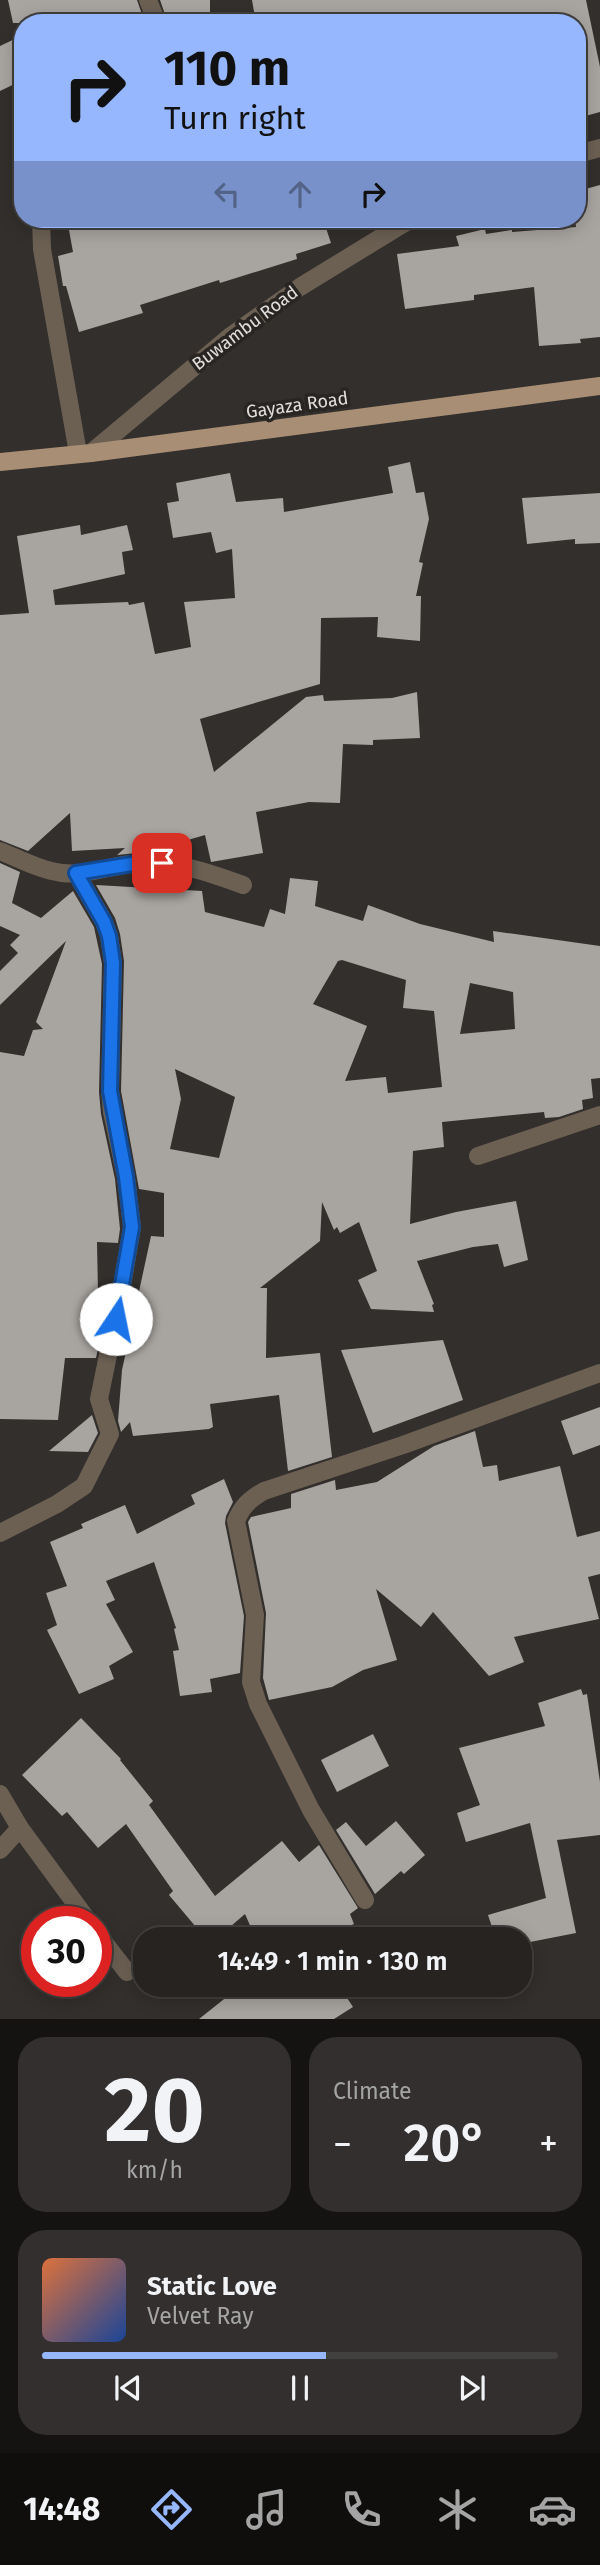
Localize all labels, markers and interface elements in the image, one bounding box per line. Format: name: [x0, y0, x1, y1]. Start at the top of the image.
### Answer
text: 110 m: [164, 39, 290, 98]
icon: right: [49, 42, 140, 133]
text: Turn right: [164, 99, 306, 137]
icon: left: [208, 175, 246, 213]
icon: ahead: [281, 175, 319, 213]
icon: right: [354, 175, 392, 213]
street label: Buwambu Road: [188, 281, 302, 375]
street label: Gayaza Road: [245, 387, 349, 423]
pin: [132, 833, 192, 893]
icon: arrive: [143, 844, 181, 882]
position arrow: [79, 1282, 153, 1356]
speed limit sign: 30: [21, 1906, 112, 1997]
text: 14:49 · 1 min · 130 m: [218, 1946, 447, 1977]
text: 20: [104, 2056, 205, 2165]
text: Climate: [333, 2077, 412, 2105]
text: 20°: [404, 2112, 487, 2175]
text: −: [333, 2121, 352, 2167]
text: +: [539, 2121, 558, 2167]
text: km/h: [126, 2156, 183, 2184]
text: Static Love: [147, 2271, 277, 2302]
text: Velvet Ray: [147, 2302, 254, 2330]
icon: previous: [109, 2369, 147, 2407]
icon: pause: [281, 2369, 319, 2407]
icon: next: [453, 2369, 491, 2407]
icon: directions: [147, 2485, 196, 2534]
icon: music: [242, 2485, 291, 2534]
icon: phone: [337, 2485, 386, 2534]
icon: climate: [433, 2485, 482, 2534]
icon: car: [528, 2485, 577, 2534]
text: 14:48: [23, 2490, 100, 2528]

